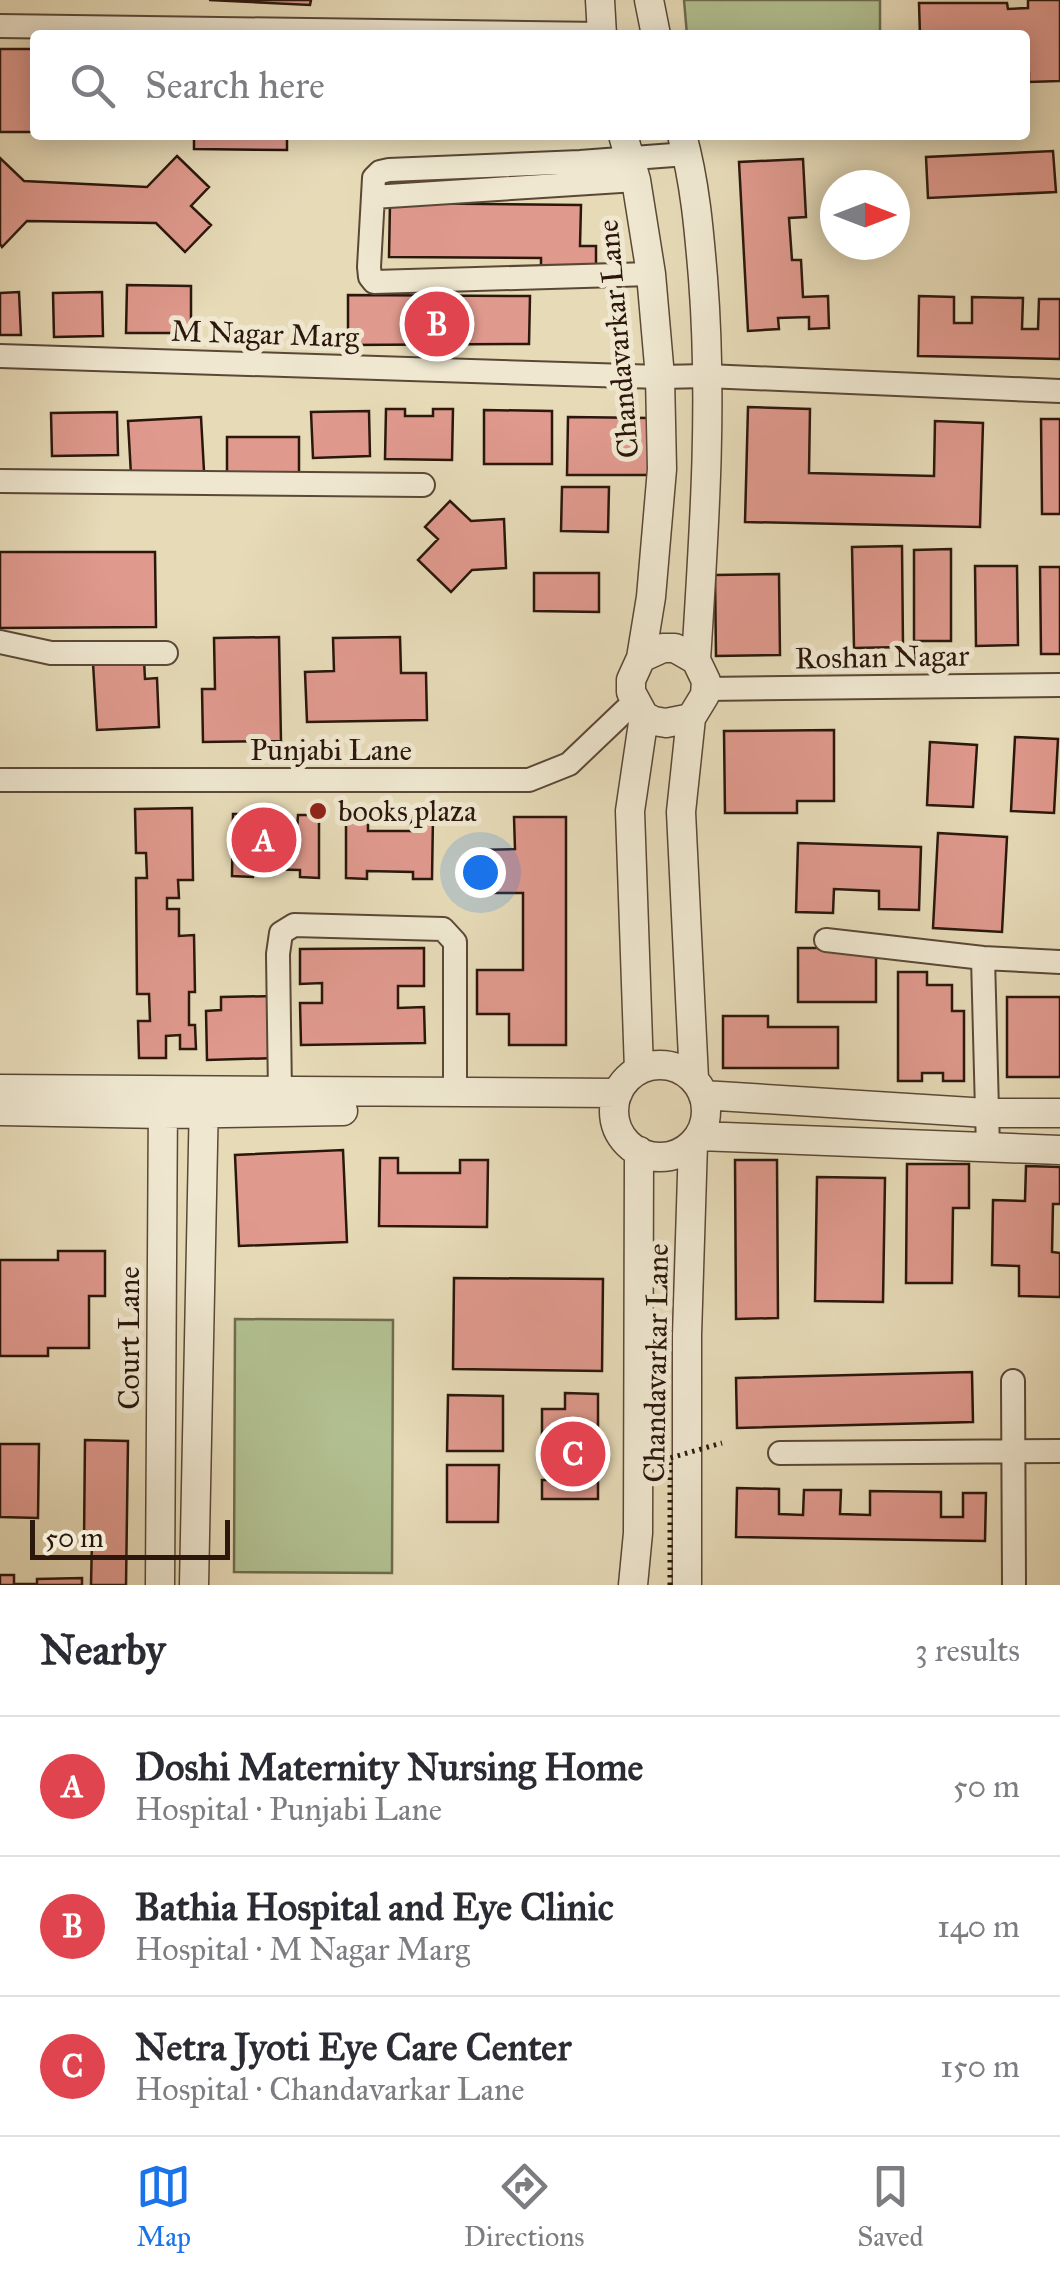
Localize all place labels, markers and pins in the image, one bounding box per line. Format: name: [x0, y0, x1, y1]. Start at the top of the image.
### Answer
pin: B: [404, 286, 470, 362]
place label: books plaza: [338, 793, 477, 829]
marker: books plaza: [307, 800, 329, 822]
pin: A: [232, 802, 296, 878]
pin: C: [540, 1416, 606, 1492]

